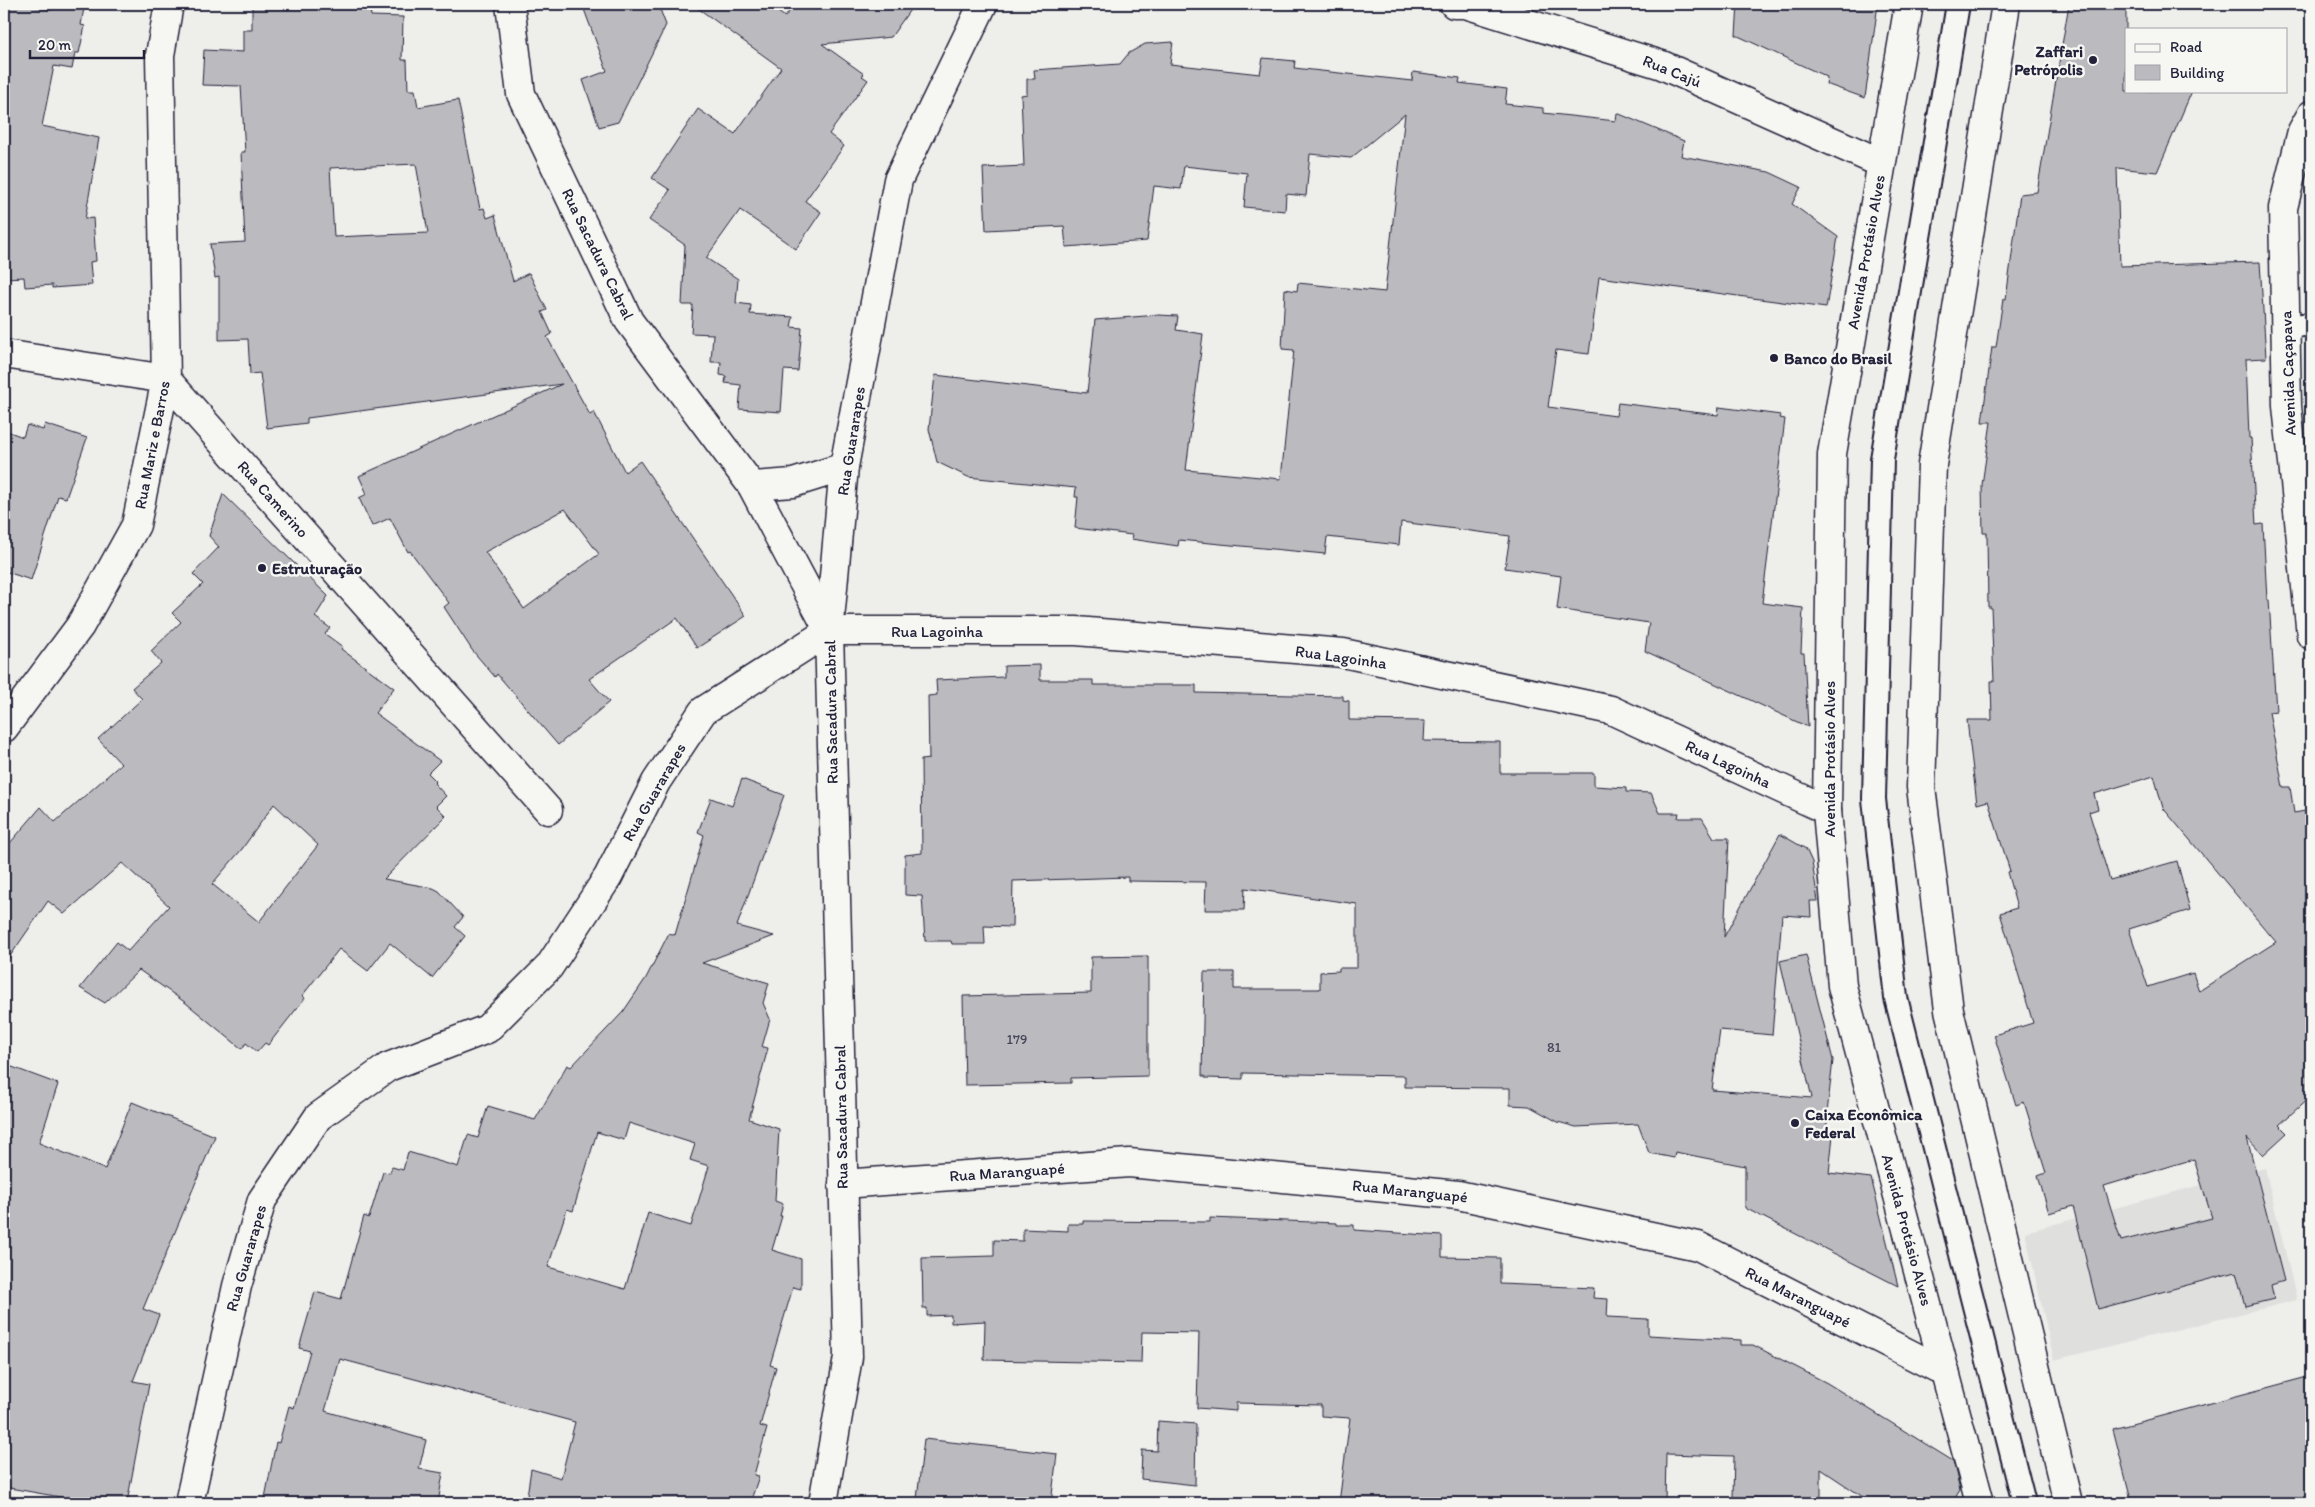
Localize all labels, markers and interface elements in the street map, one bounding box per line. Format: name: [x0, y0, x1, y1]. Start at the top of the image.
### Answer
scale bar: [30, 28, 144, 60]
legend: [2125, 28, 2288, 92]
text: 20 m: [38, 36, 72, 54]
text: Road: [2170, 38, 2203, 56]
place label: Zaffari Petrópolis: [2014, 42, 2083, 80]
street label: Rua Cajú: [1640, 51, 1704, 91]
marker: Zaffari Petrópolis: [2087, 54, 2099, 66]
text: Building: [2170, 64, 2224, 82]
street label: Avenida Protásio Alves: [1843, 173, 1889, 331]
street label: Rua Sacadura Cabral: [558, 185, 638, 323]
street label: Avenida Caçapava: [2276, 310, 2300, 436]
place label: Banco do Brasil: [1784, 349, 1892, 368]
marker: Banco do Brasil: [1768, 352, 1780, 364]
street label: Rua Mariz e Barros: [130, 379, 174, 511]
street label: Rua Guararapes: [833, 385, 869, 497]
street label: Rua Camerino: [233, 457, 313, 541]
place label: Estruturação: [272, 559, 362, 579]
marker: Estruturação: [256, 562, 268, 574]
street label: Rua Lagoinha: [891, 622, 984, 641]
street label: Rua Sacadura Cabral: [820, 639, 842, 784]
street label: Rua Lagoinha: [1294, 641, 1389, 673]
street label: Avenida Protásio Alves: [1820, 681, 1839, 837]
street label: Rua Lagoinha: [1682, 736, 1774, 792]
street label: Rua Guararapes: [618, 740, 690, 844]
house number: 179: [1007, 1031, 1027, 1048]
house number: 81: [1547, 1039, 1562, 1056]
street label: Rua Sacadura Cabral: [830, 1044, 852, 1189]
place label: Caixa Econômica Federal: [1805, 1105, 1923, 1142]
marker: Caixa Econômica Federal: [1789, 1117, 1801, 1129]
street label: Avenida Protásio Alves: [1878, 1152, 1936, 1308]
street label: Rua Maranguapé: [949, 1158, 1065, 1186]
street label: Rua Maranguapé: [1351, 1176, 1469, 1206]
street label: Rua Guararapes: [222, 1202, 270, 1314]
street label: Rua Maranguapé: [1742, 1262, 1854, 1332]

